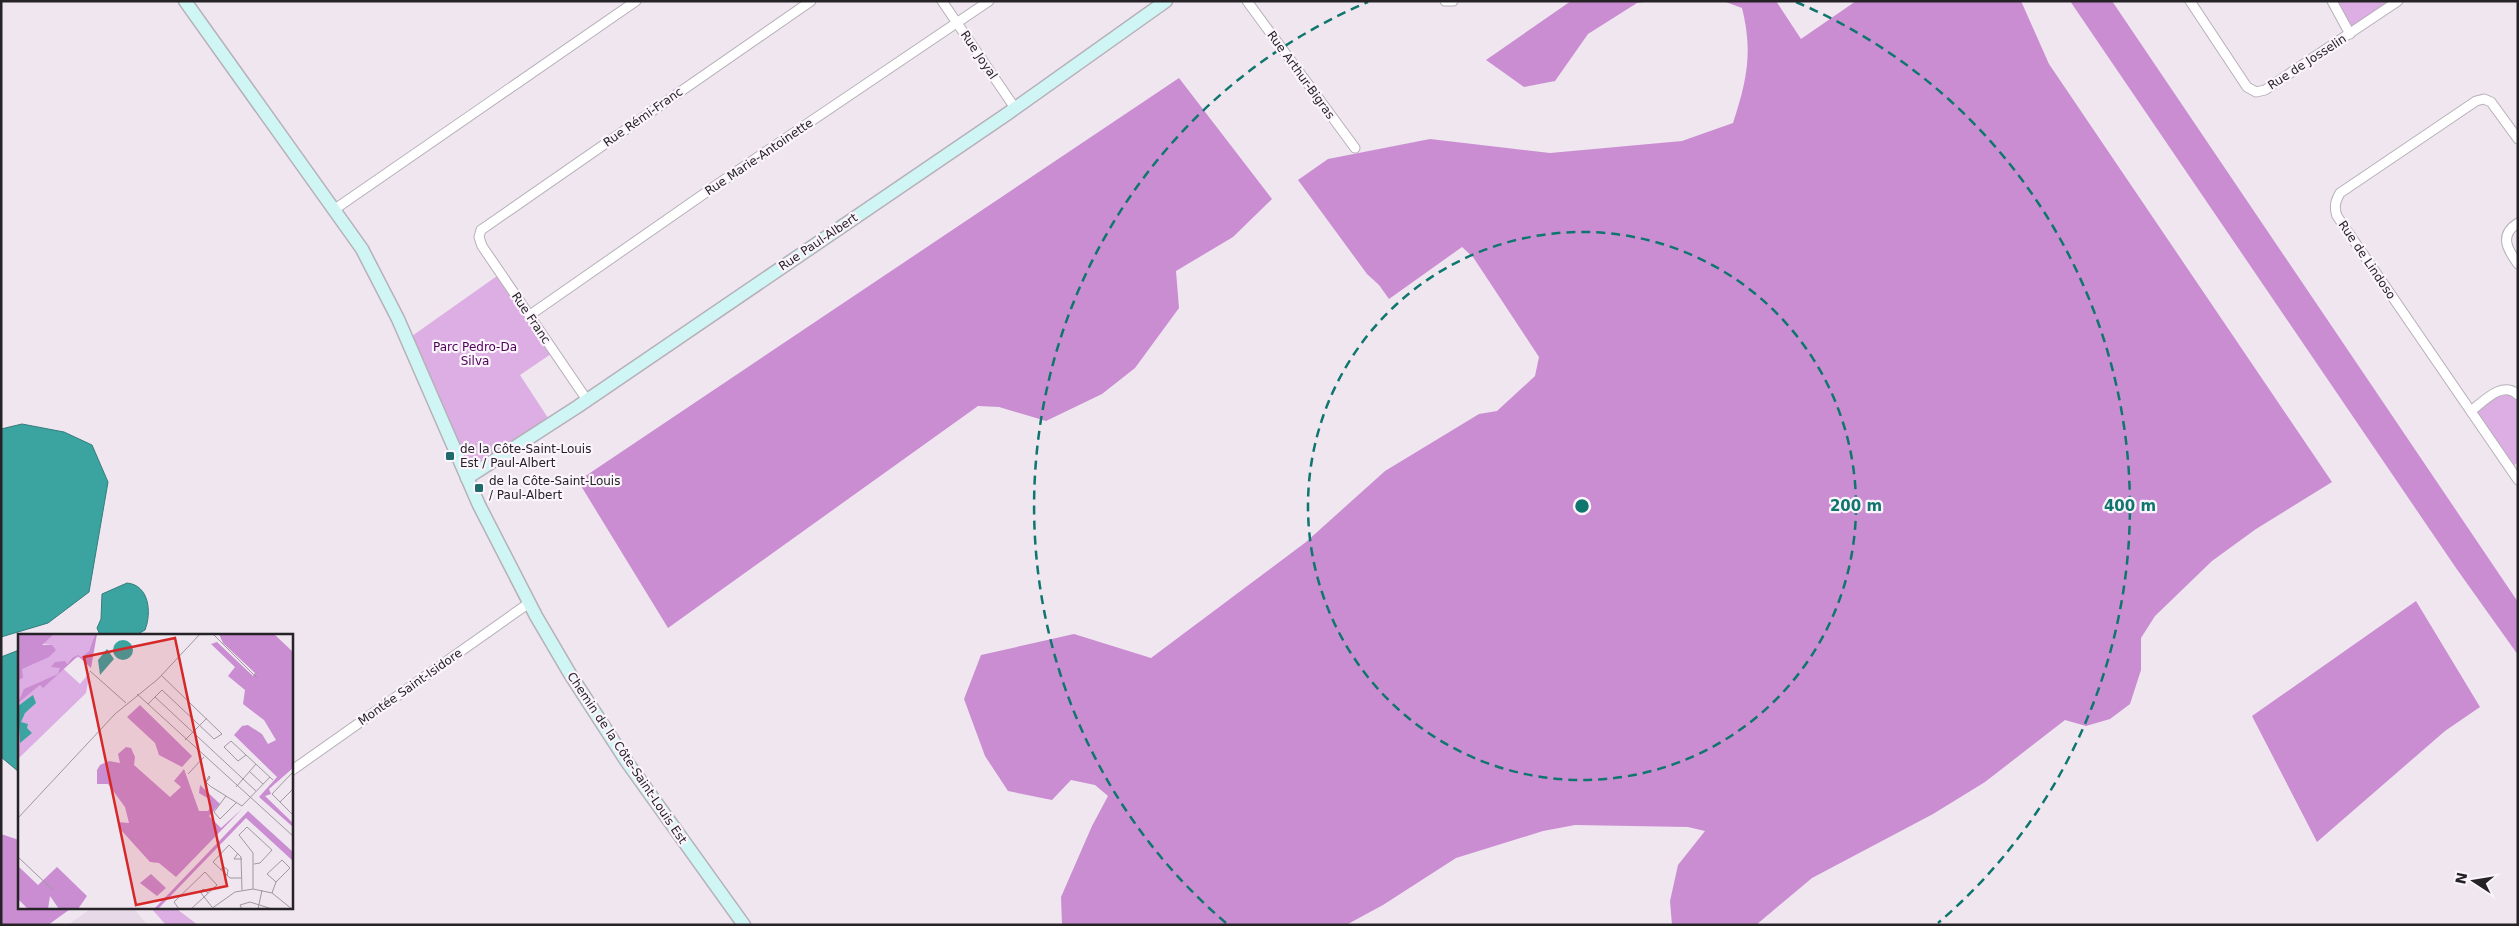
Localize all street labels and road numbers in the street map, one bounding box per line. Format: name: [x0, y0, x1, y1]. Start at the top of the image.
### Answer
street label: Rue Joyal: [958, 28, 1000, 82]
street label: Rue Arthur-Bigras: [1264, 28, 1338, 122]
street label: Rue de Josselin: [2265, 31, 2349, 93]
street label: Rue Rémi-Franc: [601, 84, 685, 150]
street label: Rue Marie-Antoinette: [702, 116, 816, 198]
street label: Rue Paul-Albert: [776, 210, 860, 273]
street label: Rue de Lindoso: [2336, 218, 2398, 302]
street label: Rue Franc: [509, 290, 553, 346]
street label: Montée Saint-Isidore: [355, 646, 465, 728]
street label: Chemin de la Côte-Saint-Louis Est: [564, 670, 690, 847]

